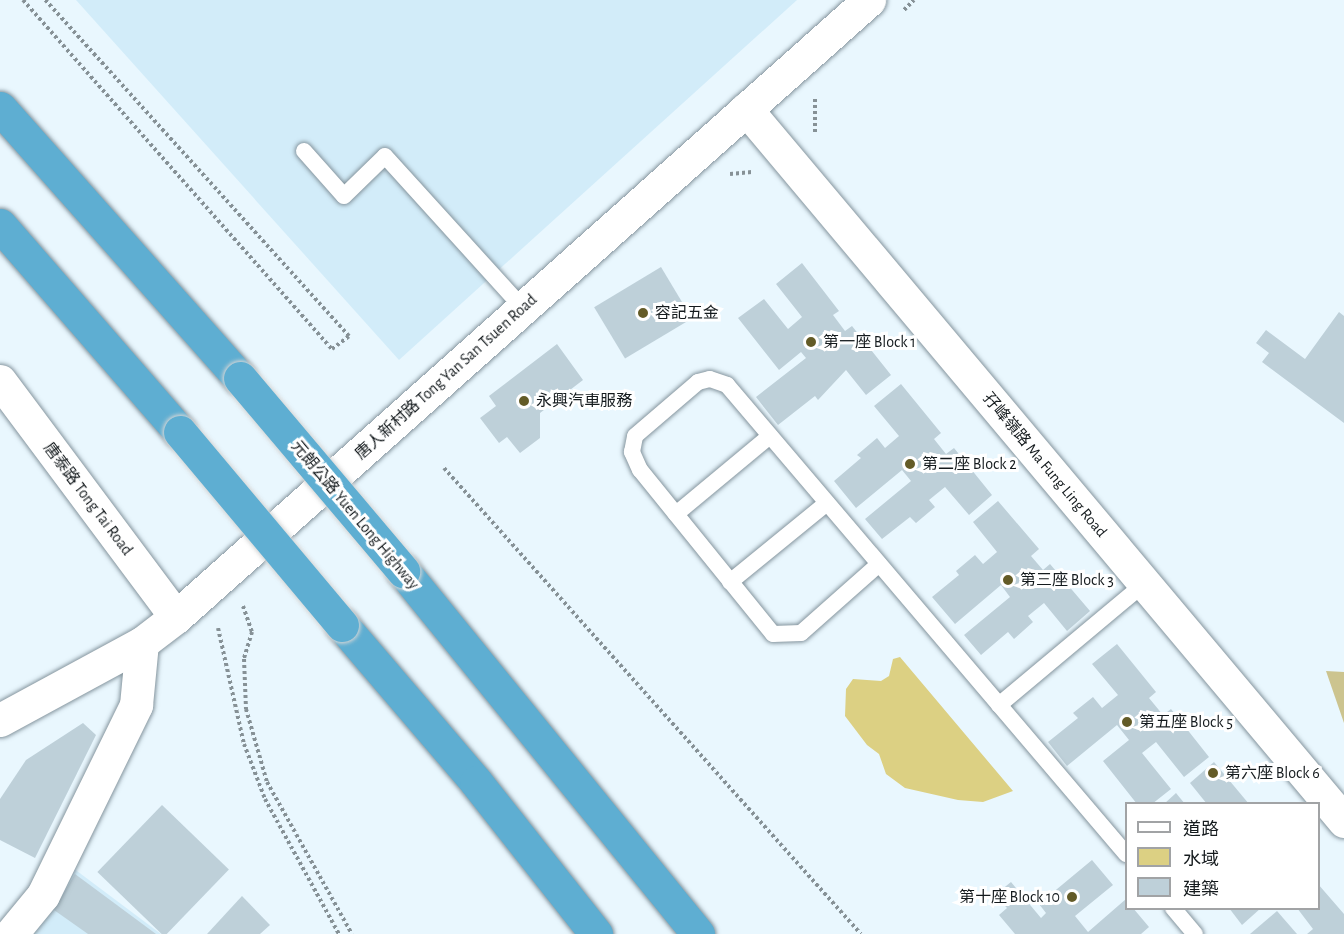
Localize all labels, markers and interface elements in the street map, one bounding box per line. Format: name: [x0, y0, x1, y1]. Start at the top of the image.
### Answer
street label: 唐人新村路 Tong Yan San Tsuen Road: [351, 290, 541, 464]
place label: 容記五金: [655, 303, 719, 323]
marker: 容記五金: [636, 306, 650, 320]
place label: 第一座 Block 1: [823, 332, 916, 352]
marker: 第一座 Block 1: [804, 335, 818, 349]
street label: 孖峰嶺路 Ma Fung Ling Road: [979, 389, 1111, 541]
place label: 永興汽車服務: [536, 391, 632, 411]
marker: 永興汽車服務: [517, 394, 531, 408]
street label: 元朗公路 Yuen Long Highway: [287, 437, 423, 593]
street label: 唐泰路 Tong Tai Road: [39, 439, 137, 559]
place label: 第二座 Block 2: [922, 454, 1016, 474]
marker: 第二座 Block 2: [903, 457, 917, 471]
place label: 第三座 Block 3: [1020, 570, 1114, 590]
marker: 第三座 Block 3: [1001, 573, 1015, 587]
place label: 第五座 Block 5: [1139, 712, 1233, 732]
marker: 第五座 Block 5: [1120, 715, 1134, 729]
place label: 第六座 Block 6: [1225, 763, 1320, 783]
marker: 第六座 Block 6: [1206, 766, 1220, 780]
legend: [1125, 802, 1320, 910]
text: 道路: [1183, 821, 1219, 839]
text: 水域: [1183, 851, 1219, 869]
text: 建築: [1183, 881, 1219, 899]
place label: 第十座 Block 10: [959, 887, 1060, 907]
marker: 第十座 Block 10: [1065, 890, 1079, 904]

